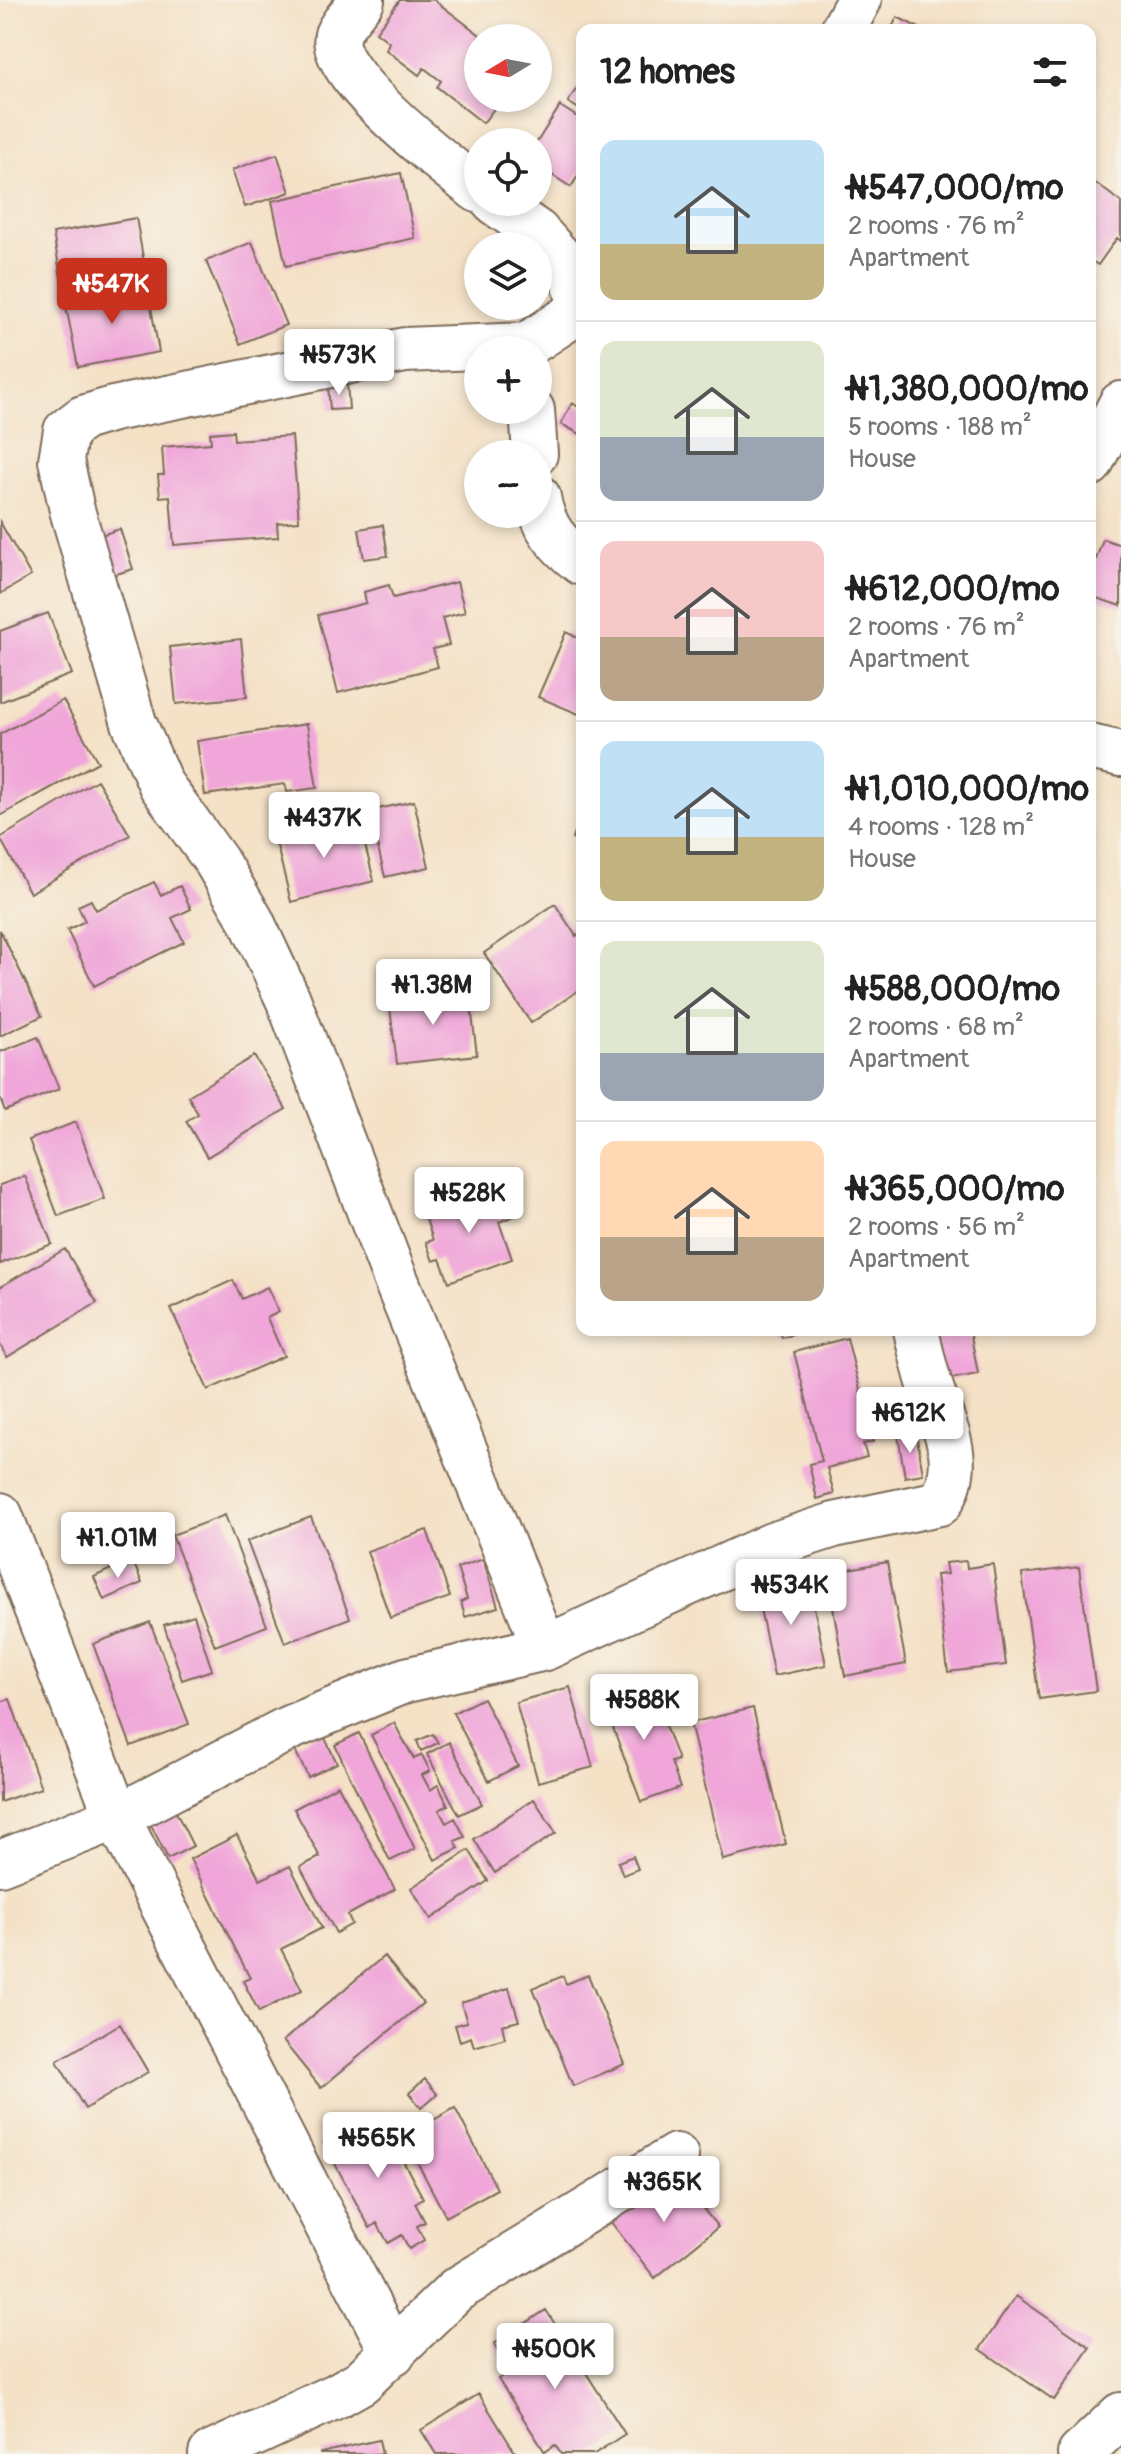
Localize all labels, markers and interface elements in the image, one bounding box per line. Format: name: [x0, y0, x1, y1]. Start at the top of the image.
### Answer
north arrow: [464, 24, 552, 112]
map controls: [464, 24, 552, 528]
icon: filters: [1028, 50, 1072, 94]
text: 12 homes: [600, 51, 735, 94]
button: locate: [464, 128, 552, 216]
text: ₦547,000/mo: [848, 167, 1064, 210]
icon: home: [664, 172, 760, 268]
text: 2 rooms · 76 m²: [848, 210, 1025, 242]
button: layers: [464, 232, 552, 320]
text: Apartment: [848, 242, 969, 274]
pin: ₦547K: [56, 258, 168, 326]
text: ₦547K: [75, 268, 149, 300]
pin: ₦573K: [283, 329, 395, 397]
button: +: [464, 336, 552, 424]
text: ₦573K: [302, 339, 376, 371]
text: ₦1,380,000/mo: [848, 368, 1089, 411]
icon: home: [664, 373, 760, 469]
text: 5 rooms · 188 m²: [848, 411, 1032, 443]
button: −: [464, 440, 552, 528]
text: House: [848, 443, 916, 475]
text: ₦612,000/mo: [848, 568, 1059, 611]
icon: home: [664, 573, 760, 669]
text: 2 rooms · 76 m²: [848, 611, 1025, 643]
text: Apartment: [848, 643, 969, 675]
text: ₦1,010,000/mo: [848, 768, 1089, 811]
icon: home: [664, 773, 760, 869]
pin: ₦437K: [268, 792, 380, 860]
text: ₦437K: [287, 802, 361, 834]
text: 4 rooms · 128 m²: [848, 811, 1034, 843]
text: House: [848, 843, 916, 875]
pin: ₦1.38M: [368, 959, 498, 1027]
text: ₦588,000/mo: [848, 968, 1060, 1011]
text: ₦1.38M: [394, 969, 472, 1001]
icon: home: [664, 973, 760, 1069]
text: 2 rooms · 68 m²: [848, 1011, 1024, 1043]
text: Apartment: [848, 1043, 969, 1075]
pin: ₦528K: [413, 1167, 525, 1235]
text: ₦365,000/mo: [848, 1168, 1065, 1211]
icon: home: [664, 1173, 760, 1269]
text: ₦528K: [432, 1177, 506, 1209]
text: 2 rooms · 56 m²: [848, 1211, 1025, 1243]
text: Apartment: [848, 1243, 969, 1275]
pin: ₦612K: [854, 1387, 966, 1455]
text: ₦612K: [874, 1397, 946, 1429]
pin: ₦1.01M: [53, 1512, 183, 1580]
text: ₦1.01M: [79, 1522, 157, 1554]
pin: ₦534K: [735, 1559, 847, 1627]
text: ₦534K: [754, 1569, 828, 1601]
pin: ₦588K: [588, 1674, 700, 1742]
text: ₦588K: [608, 1684, 680, 1716]
pin: ₦565K: [322, 2112, 434, 2180]
text: ₦565K: [341, 2122, 415, 2154]
pin: ₦365K: [608, 2156, 720, 2224]
text: ₦365K: [626, 2166, 702, 2198]
pin: ₦500K: [499, 2323, 611, 2391]
text: ₦500K: [515, 2333, 595, 2365]

